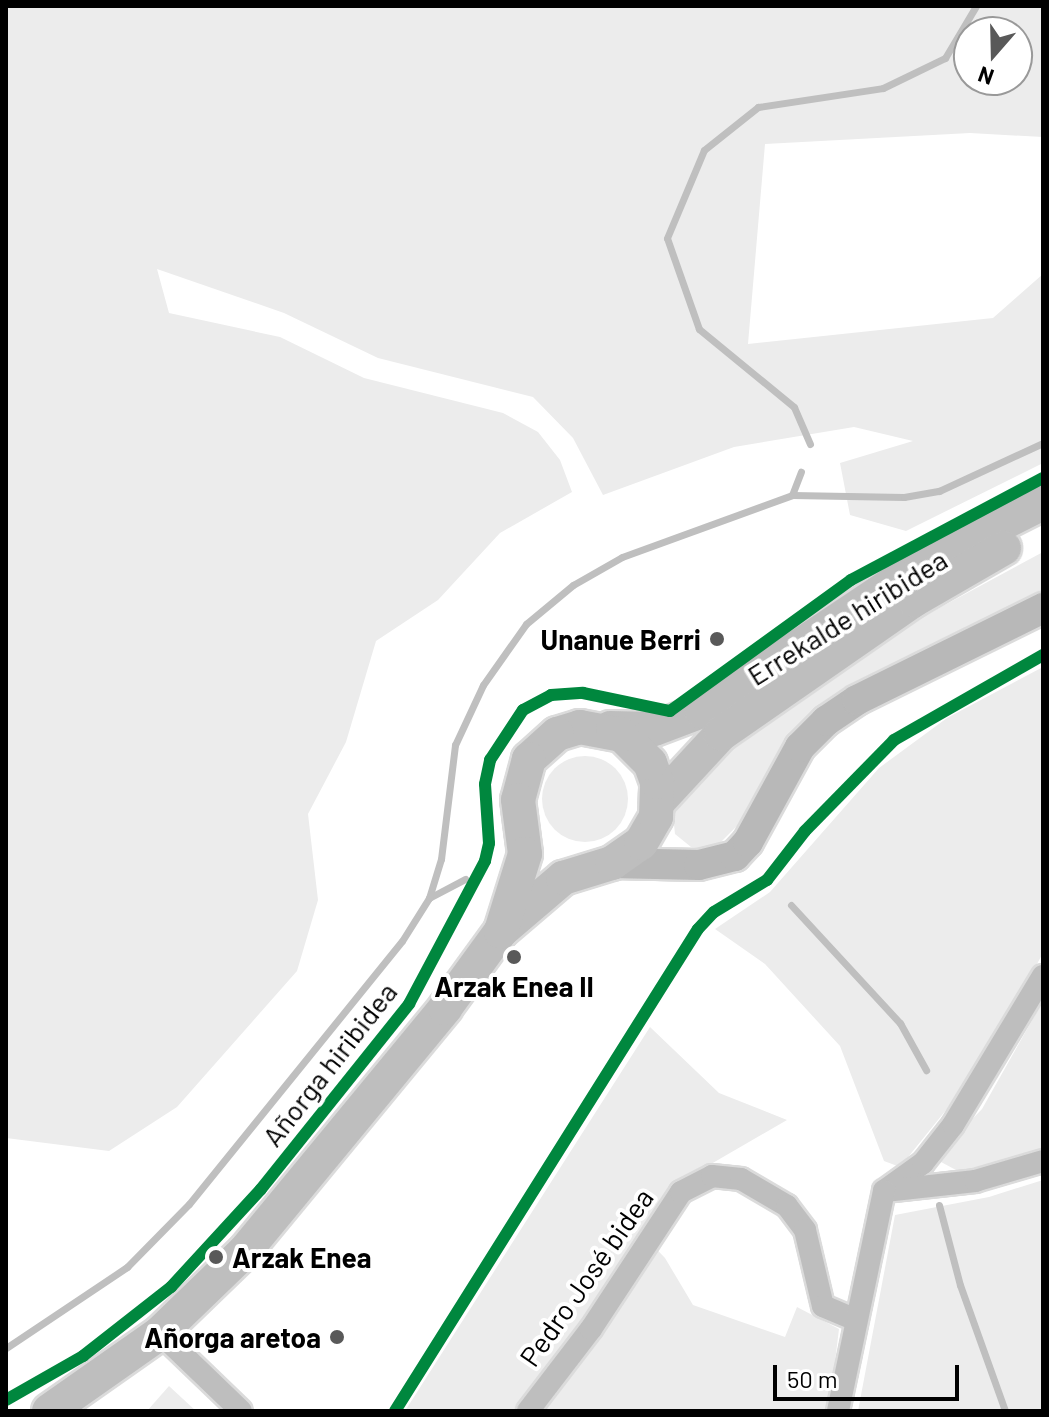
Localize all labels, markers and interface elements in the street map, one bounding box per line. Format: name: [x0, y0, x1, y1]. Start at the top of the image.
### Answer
north arrow: [953, 16, 1033, 96]
text: N: [974, 62, 997, 91]
street label: Errekalde hiribidea: [741, 542, 953, 692]
place label: Unanue Berri: [541, 622, 701, 656]
marker: Unanue Berri: [708, 630, 726, 648]
marker: Arzak Enea II: [505, 948, 523, 966]
place label: Arzak Enea II: [434, 969, 594, 1003]
street label: Añorga hiribidea: [255, 975, 403, 1153]
street label: Pedro José bidea: [512, 1182, 660, 1372]
place label: Arzak Enea: [232, 1240, 371, 1274]
marker: Arzak Enea: [207, 1248, 225, 1266]
place label: Añorga aretoa: [144, 1320, 321, 1354]
marker: Añorga aretoa: [328, 1328, 346, 1346]
scale bar: [777, 1349, 963, 1399]
text: 50 m: [787, 1364, 838, 1393]

